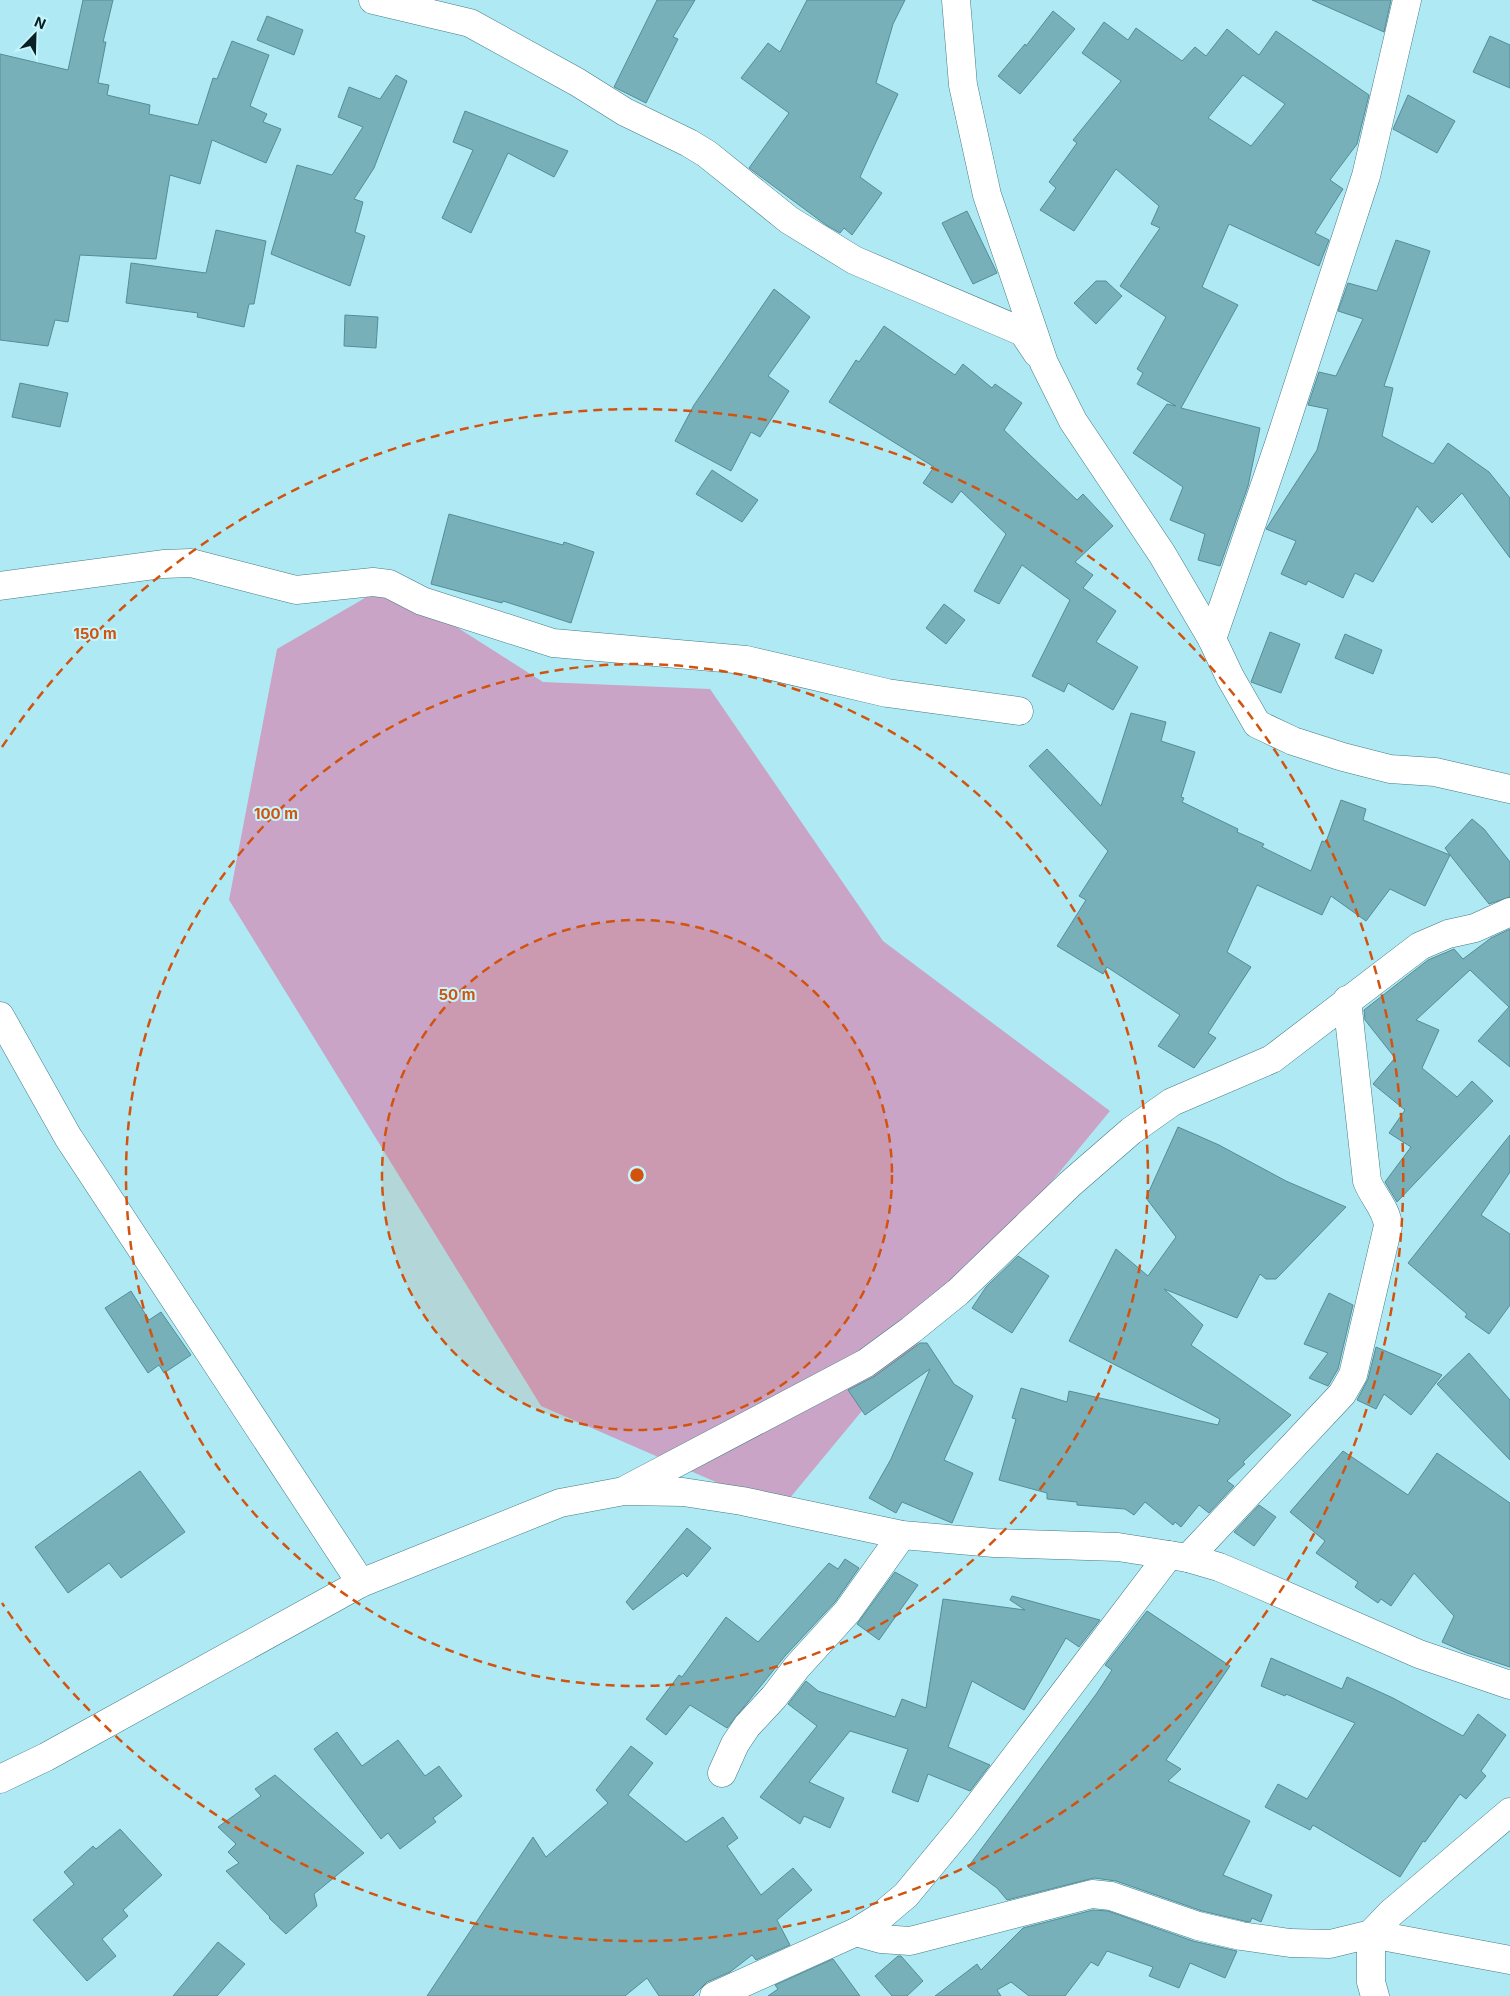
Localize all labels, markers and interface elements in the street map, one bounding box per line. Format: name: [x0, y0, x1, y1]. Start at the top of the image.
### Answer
north arrow: [10, 10, 60, 60]
text: N: [32, 13, 49, 32]
text: 150 m: [73, 624, 117, 643]
text: 100 m: [254, 804, 298, 823]
text: 50 m: [439, 985, 475, 1004]
centre of rings: [628, 1166, 646, 1184]

